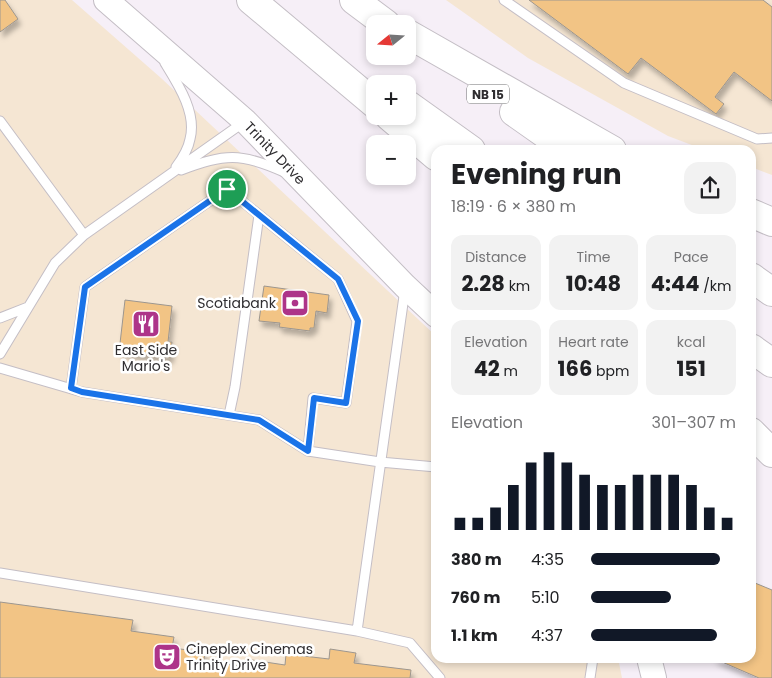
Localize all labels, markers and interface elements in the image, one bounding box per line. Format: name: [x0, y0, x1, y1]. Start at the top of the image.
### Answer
north arrow: [366, 15, 416, 65]
map controls: [366, 15, 416, 185]
button: +: [366, 75, 416, 125]
road number: NB 15: [467, 85, 509, 104]
street label: Trinity Drive: [240, 117, 310, 189]
button: −: [366, 135, 416, 185]
text: Evening run: [451, 155, 622, 194]
button: share: [684, 162, 736, 214]
pin: [206, 168, 248, 210]
icon: arrive: [213, 175, 241, 203]
text: 18:19 · 6 × 380 m: [451, 195, 576, 218]
text: Distance: [465, 247, 527, 267]
text: Time: [576, 247, 611, 267]
text: Pace: [674, 247, 709, 267]
text: 2.28: [461, 269, 505, 298]
text: 10:48: [566, 269, 621, 298]
text: 4:44: [651, 269, 699, 298]
text: km: [505, 276, 530, 296]
text: /km: [699, 276, 731, 296]
bank icon: Scotiabank: [280, 288, 310, 318]
place label: Scotiabank: [197, 293, 277, 313]
restaurant icon: East Side Mario's: [131, 309, 161, 339]
text: Elevation: [464, 332, 527, 352]
text: Heart rate: [558, 332, 629, 352]
text: kcal: [677, 332, 705, 352]
place label: East Side Mario's: [115, 340, 178, 376]
text: 42: [474, 354, 500, 383]
text: 166: [558, 354, 592, 383]
text: 151: [676, 354, 706, 383]
text: m: [500, 361, 518, 381]
text: bpm: [592, 361, 629, 381]
text: Elevation: [451, 411, 523, 434]
text: 301–307 m: [652, 411, 736, 434]
text: 380 m: [451, 548, 502, 571]
text: 4:35: [531, 548, 564, 571]
text: 760 m: [451, 586, 501, 609]
text: 5:10: [531, 586, 560, 609]
text: 1.1 km: [451, 624, 498, 647]
text: 4:37: [531, 624, 563, 647]
place label: Cineplex Cinemas Trinity Drive: [186, 639, 313, 675]
theatre icon: Cineplex Cinemas Trinity Drive: [152, 642, 182, 672]

